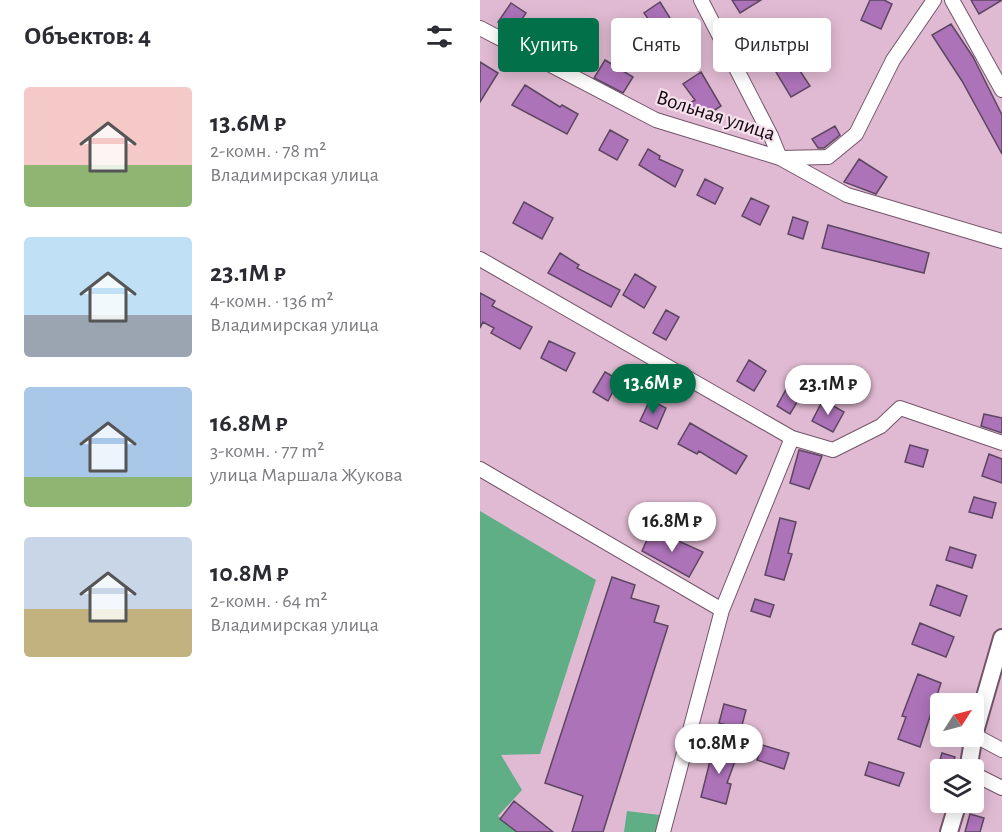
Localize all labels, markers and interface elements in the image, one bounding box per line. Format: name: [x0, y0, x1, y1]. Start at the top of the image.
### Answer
chip: Купить: [498, 18, 599, 72]
chip: Снять: [611, 18, 701, 72]
chip: Фильтры: [713, 18, 831, 72]
icon: filters: [423, 20, 456, 53]
text: Объектов: 4: [24, 23, 151, 49]
street label: Вольная улица: [654, 86, 778, 145]
text: 13.6M ₽: [210, 110, 286, 136]
icon: home: [72, 111, 144, 183]
text: 2-комн. · 78 m²: [210, 141, 326, 161]
text: Владимирская улица: [210, 165, 379, 185]
text: 23.1M ₽: [210, 260, 286, 286]
icon: home: [72, 261, 144, 333]
text: 4-комн. · 136 m²: [210, 291, 333, 311]
text: Владимирская улица: [210, 315, 379, 335]
pin: 13.6M ₽: [598, 364, 708, 415]
pin: 23.1M ₽: [773, 365, 883, 416]
text: 13.6M ₽: [624, 373, 682, 393]
text: 23.1M ₽: [799, 374, 857, 394]
text: 16.8M ₽: [210, 410, 288, 436]
icon: home: [72, 411, 144, 483]
text: 3-комн. · 77 m²: [210, 441, 324, 461]
text: улица Маршала Жукова: [210, 465, 403, 485]
pin: 16.8M ₽: [617, 502, 727, 553]
text: 16.8M ₽: [642, 511, 702, 531]
text: 10.8M ₽: [210, 560, 289, 586]
icon: home: [72, 561, 144, 633]
text: 2-комн. · 64 m²: [210, 591, 327, 611]
text: Владимирская улица: [210, 615, 379, 635]
north arrow: [930, 693, 984, 747]
map controls: [930, 693, 984, 813]
pin: 10.8M ₽: [664, 724, 774, 775]
text: 10.8M ₽: [689, 733, 749, 753]
button: layers: [930, 759, 984, 813]

